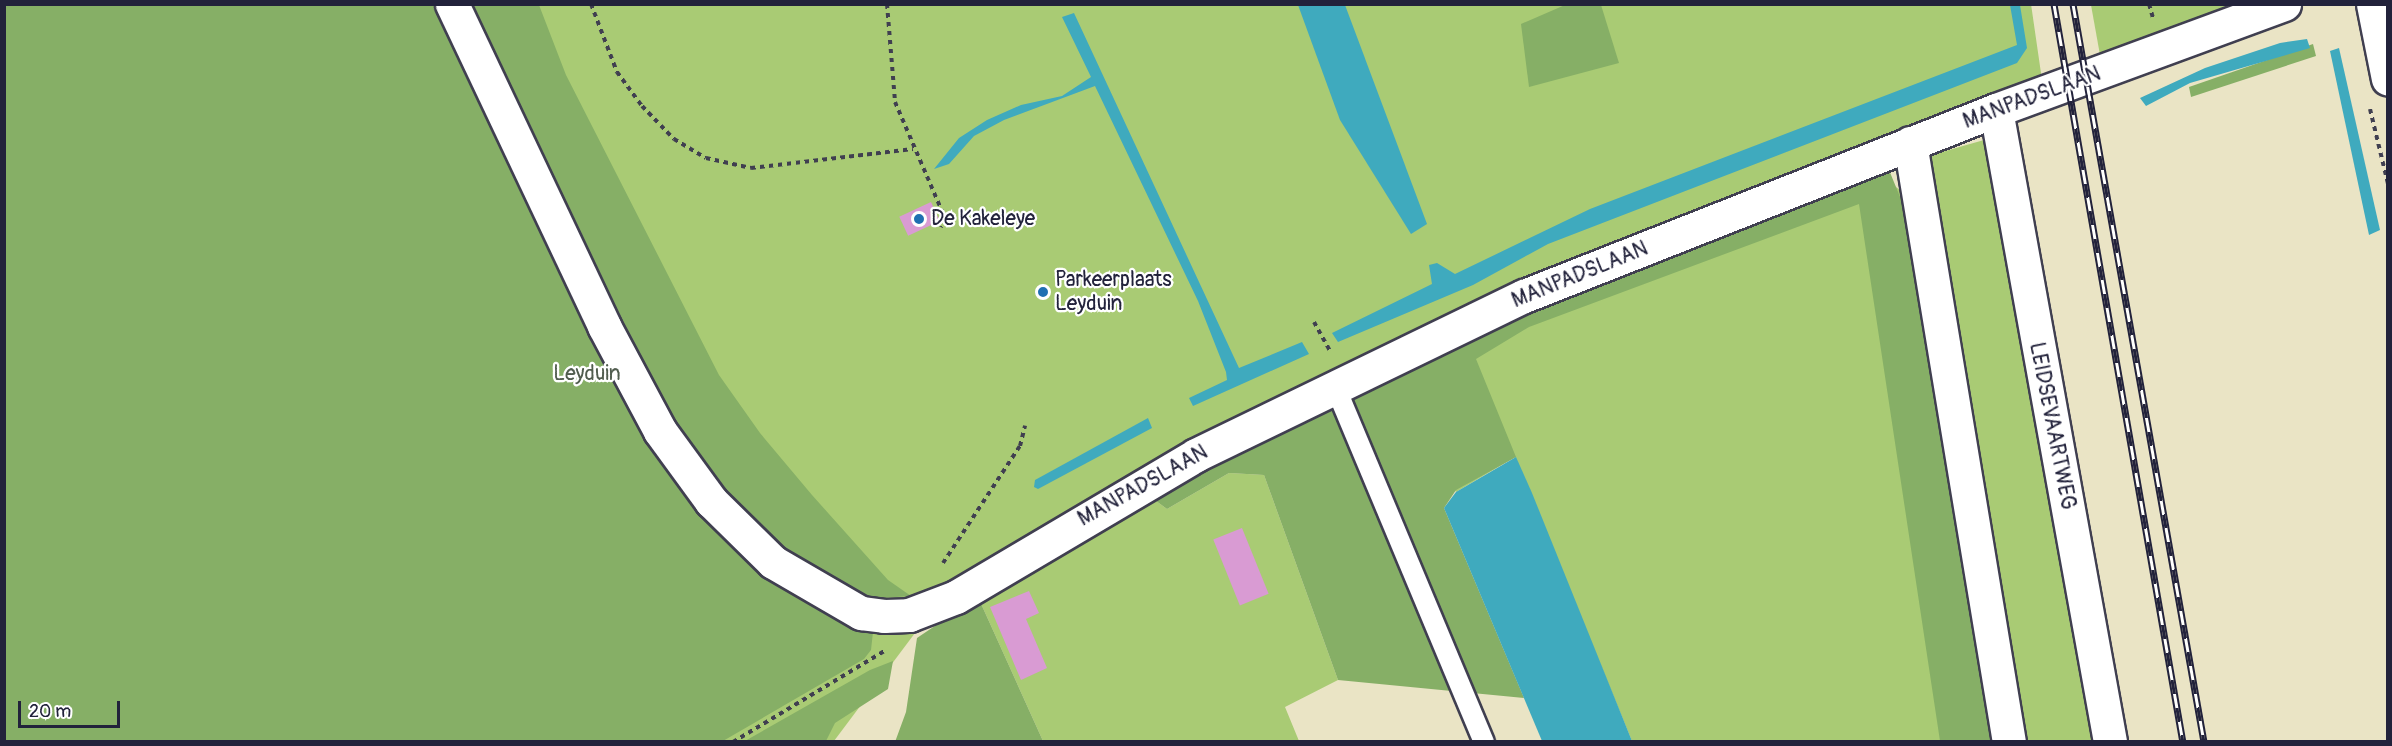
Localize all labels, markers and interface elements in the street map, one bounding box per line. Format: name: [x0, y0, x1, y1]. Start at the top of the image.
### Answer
street label: MANPADSLAAN: [1960, 61, 2104, 135]
place label: De Kakeleye: [931, 206, 1035, 232]
marker: De Kakeleye: [912, 212, 926, 226]
street label: MANPADSLAAN: [1508, 236, 1652, 314]
place label: Parkeerplaats Leyduin: [1055, 267, 1172, 317]
marker: Parkeerplaats Leyduin: [1036, 285, 1050, 299]
street label: LEIDSEVAARTWEG: [2023, 340, 2081, 512]
park label: Leyduin: [553, 361, 621, 387]
street label: MANPADSLAAN: [1074, 440, 1212, 532]
scale bar: [21, 689, 123, 727]
text: 20 m: [29, 700, 71, 723]

